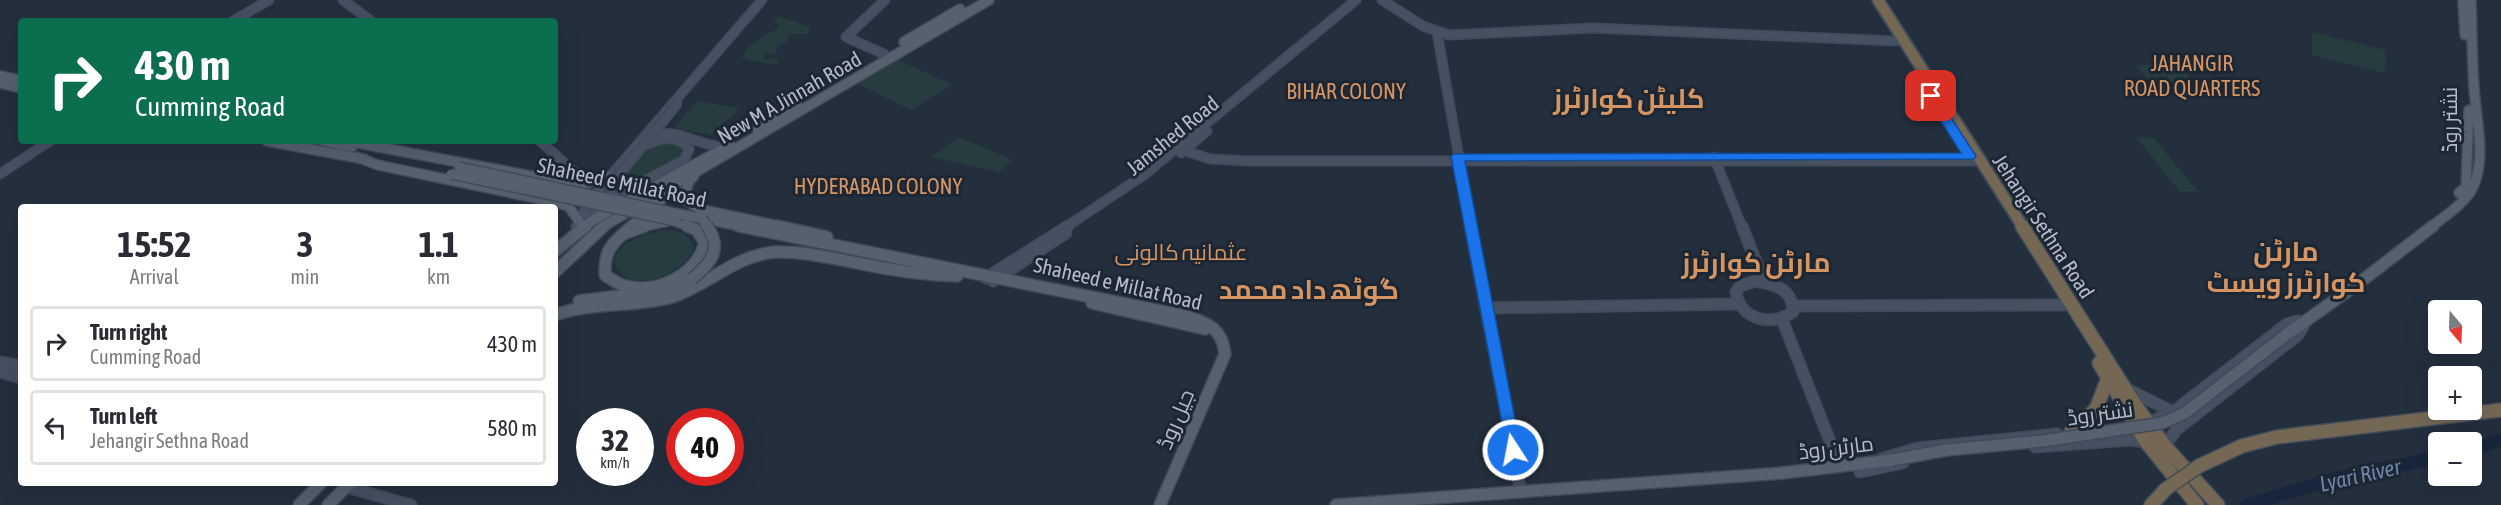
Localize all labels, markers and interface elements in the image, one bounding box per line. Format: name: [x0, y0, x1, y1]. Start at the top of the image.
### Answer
text: 430 m: [135, 41, 230, 89]
icon: right: [36, 42, 114, 120]
street label: New M A Jinnah Road: [713, 46, 865, 148]
district label: JAHANGIR ROAD QUARTERS: [2124, 50, 2260, 101]
pin: [1905, 70, 1956, 121]
district label: BIHAR COLONY: [1286, 78, 1406, 104]
icon: arrive: [1914, 79, 1947, 112]
district label: کلیٹن کوارٹرز: [1552, 83, 1705, 115]
street label: نشتر روڈ: [2437, 87, 2462, 153]
text: Cumming Road: [135, 91, 285, 122]
street label: Jamshed Road: [1121, 91, 1223, 179]
street label: Jehangir Sethna Road: [1989, 150, 2099, 302]
street label: Shaheed e Millat Road: [535, 152, 709, 212]
district label: HYDERABAD COLONY: [794, 173, 962, 199]
text: 15:52: [117, 223, 191, 265]
text: 3: [296, 223, 313, 265]
text: 1.1: [419, 223, 459, 265]
district label: مارٹن کوارٹرز ویسٹ: [2207, 236, 2365, 299]
district label: عثمانیہ کالونی: [1114, 239, 1248, 266]
district label: مارٹن کوارٹرز: [1681, 247, 1830, 279]
street label: Shaheed e Millat Road: [1032, 252, 1204, 314]
text: Arrival: [130, 265, 179, 288]
text: min: [291, 265, 319, 288]
text: km: [427, 265, 450, 288]
district label: گوٹھ داد محمد: [1219, 274, 1399, 306]
north arrow: [2428, 300, 2482, 354]
map controls: [2428, 300, 2482, 486]
text: Turn right: [90, 319, 167, 345]
icon: right: [39, 327, 72, 360]
text: 430 m: [487, 331, 537, 357]
text: Cumming Road: [90, 345, 201, 368]
button: +: [2428, 366, 2482, 420]
street label: جیل روڈ: [1152, 386, 1200, 453]
street label: نشتر روڈ: [2066, 397, 2135, 430]
text: Turn left: [90, 403, 157, 429]
speed limit sign: 40: [666, 408, 744, 486]
icon: left: [39, 411, 72, 444]
text: 580 m: [487, 415, 537, 441]
position arrow: [1481, 418, 1545, 482]
text: 32: [601, 423, 629, 457]
text: Jehangir Sethna Road: [90, 429, 249, 452]
street label: مارٹن روڈ: [1797, 430, 1875, 465]
button: −: [2428, 432, 2482, 486]
water label: Lyari River: [2317, 453, 2405, 497]
text: km/h: [600, 454, 630, 471]

